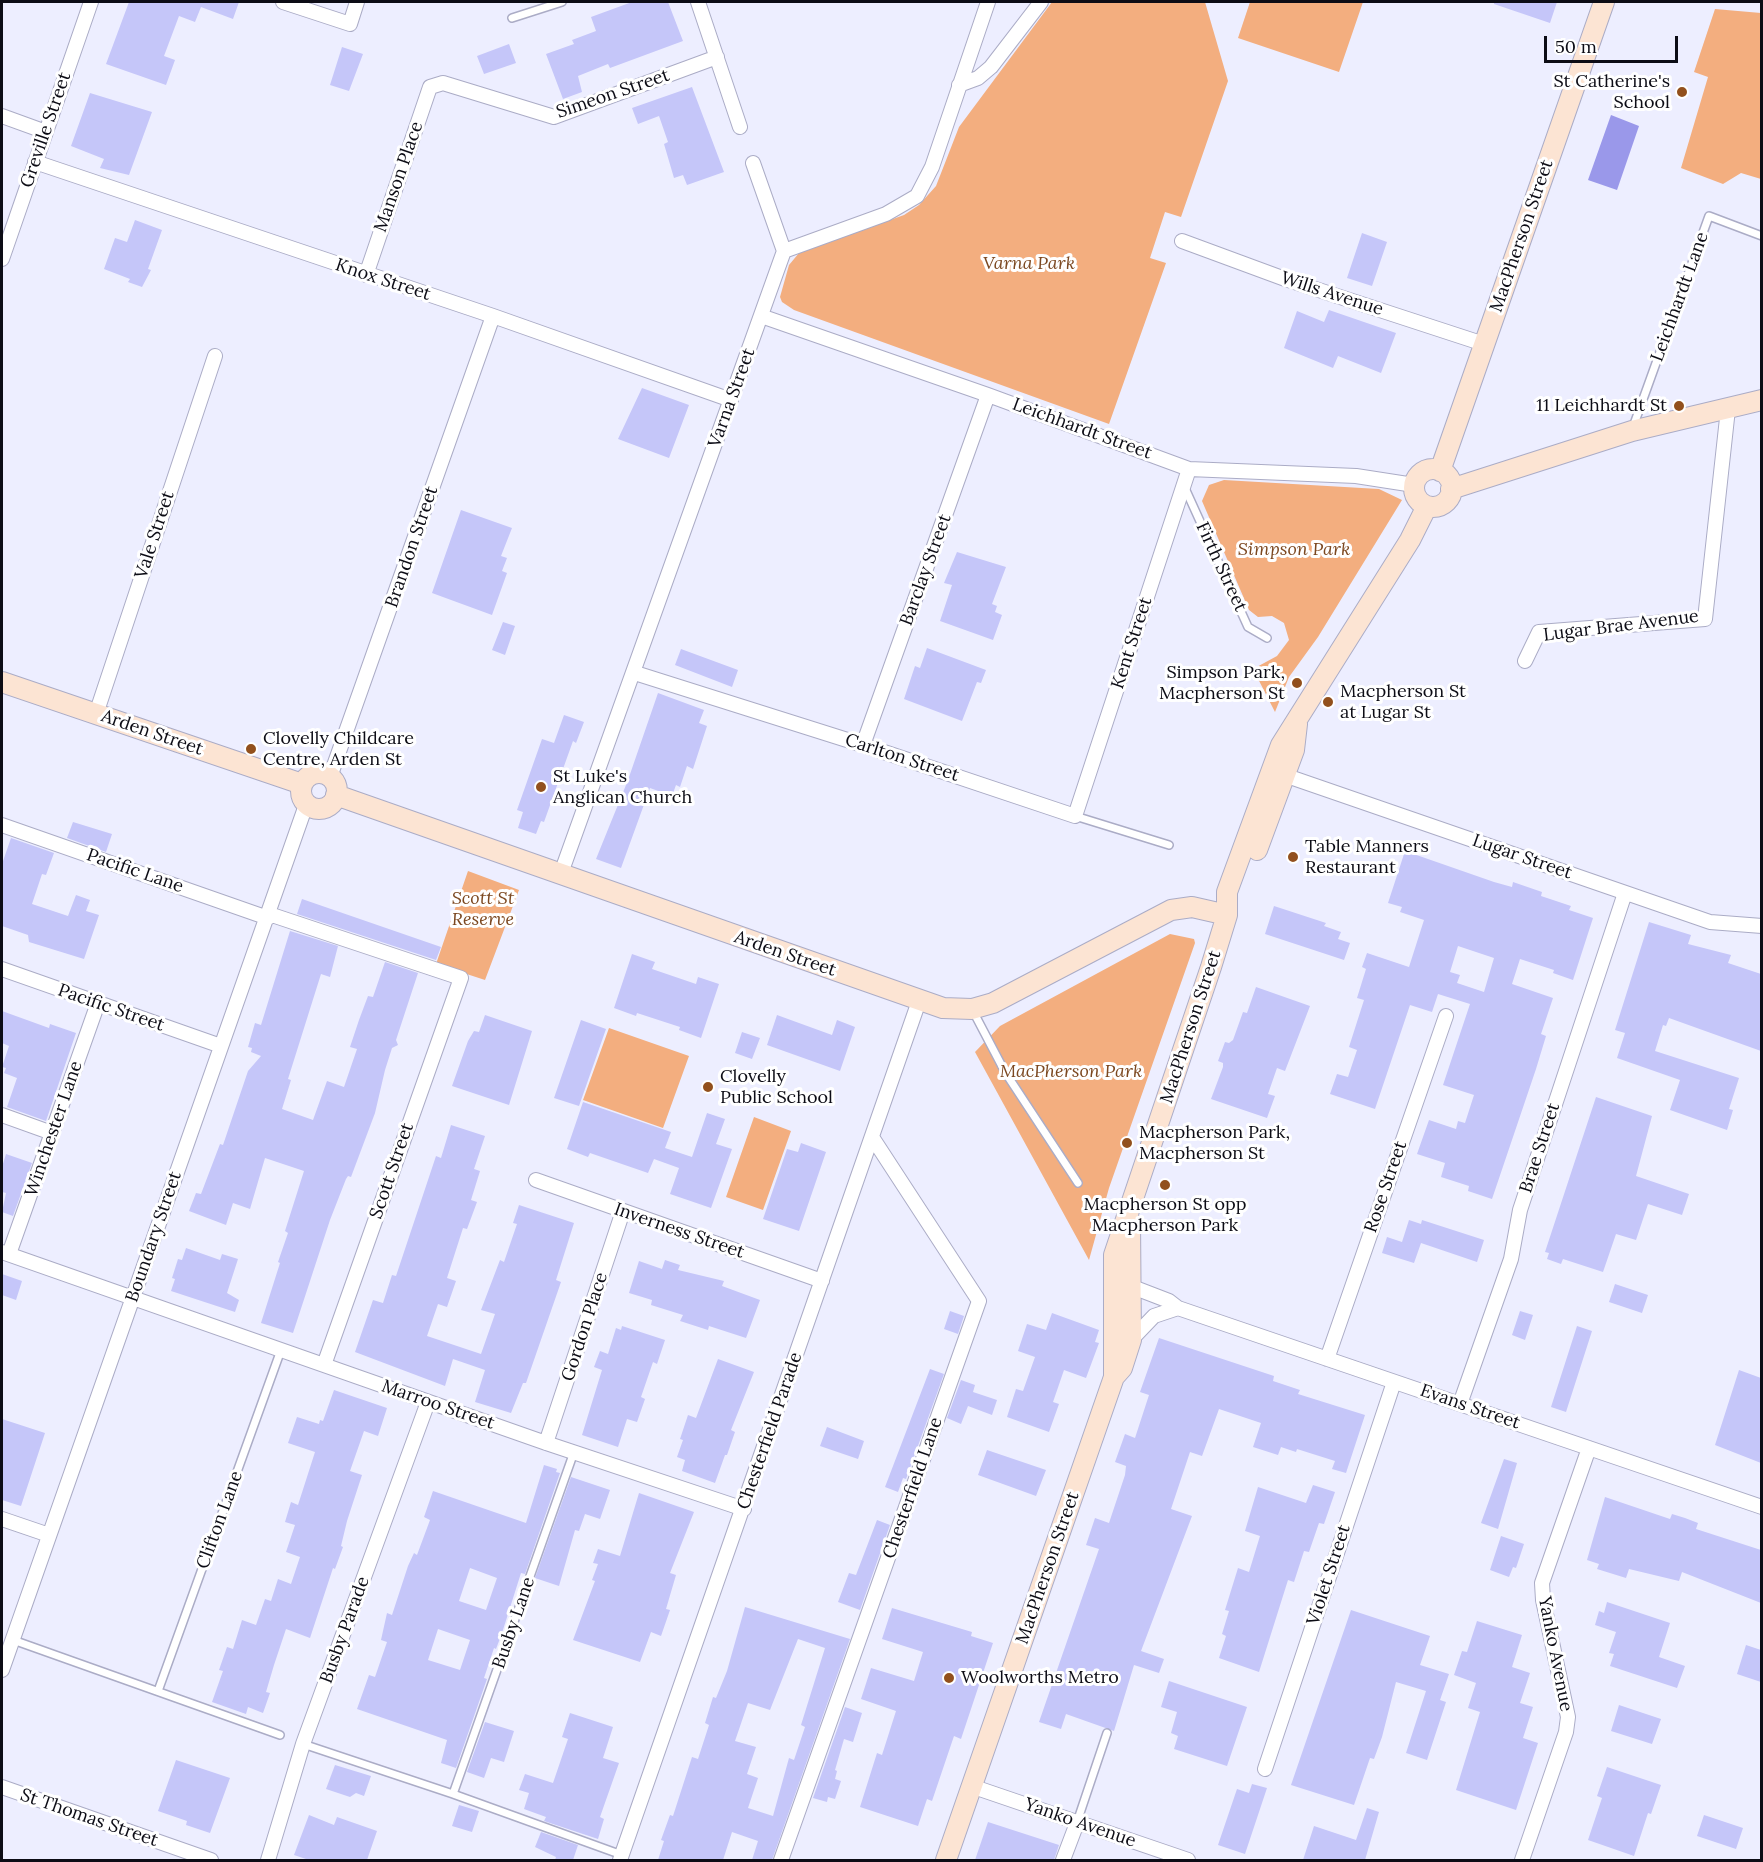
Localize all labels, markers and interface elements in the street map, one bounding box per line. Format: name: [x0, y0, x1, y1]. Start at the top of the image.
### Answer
scale bar: [1547, 24, 1680, 62]
text: 50 m: [1555, 35, 1597, 58]
street label: Simeon Street: [554, 65, 672, 123]
street label: Greville Street: [16, 70, 76, 190]
place label: St Catherine's School: [1553, 71, 1670, 113]
marker: St Catherine's School: [1675, 85, 1689, 99]
street label: Manson Place: [370, 119, 428, 235]
street label: MacPherson Street: [1486, 157, 1558, 315]
street label: Leichhardt Lane: [1647, 229, 1713, 365]
park label: Varna Park: [983, 253, 1075, 275]
street label: Knox Street: [333, 254, 433, 306]
street label: Wills Avenue: [1278, 267, 1386, 321]
street label: Varna Street: [704, 345, 760, 451]
street label: Leichhardt Street: [1009, 394, 1155, 464]
place label: 11 Leichhardt St: [1536, 395, 1667, 417]
marker: 11 Leichhardt St: [1672, 399, 1686, 413]
street label: Brandon Street: [381, 483, 443, 611]
street label: Vale Street: [131, 488, 179, 582]
street label: Barclay Street: [896, 511, 956, 629]
street label: Firth Street: [1191, 519, 1251, 615]
park label: Simpson Park: [1238, 539, 1350, 561]
street label: Kent Street: [1107, 594, 1157, 692]
street label: Lugar Brae Avenue: [1542, 606, 1700, 646]
place label: Simpson Park, Macpherson St: [1159, 662, 1285, 704]
marker: Simpson Park, Macpherson St: [1290, 676, 1304, 690]
place label: Macpherson St at Lugar St: [1340, 681, 1466, 724]
marker: Macpherson St at Lugar St: [1321, 695, 1335, 709]
street label: Arden Street: [98, 706, 206, 760]
place label: Clovelly Childcare Centre, Arden St: [263, 728, 414, 771]
street label: Carlton Street: [842, 729, 962, 787]
marker: Clovelly Childcare Centre, Arden St: [244, 742, 258, 756]
place label: St Luke's Anglican Church: [553, 766, 692, 808]
marker: St Luke's Anglican Church: [534, 780, 548, 794]
street label: Lugar Street: [1469, 830, 1575, 884]
place label: Table Manners Restaurant: [1305, 836, 1429, 878]
street label: Pacific Lane: [84, 844, 186, 898]
marker: Table Manners Restaurant: [1286, 850, 1300, 864]
park label: Scott St Reserve: [452, 888, 514, 930]
street label: Arden Street: [731, 927, 839, 981]
street label: MacPherson Street: [1156, 948, 1226, 1106]
street label: Pacific Street: [55, 980, 167, 1036]
street label: Winchester Lane: [21, 1058, 87, 1200]
park label: MacPherson Park: [1000, 1061, 1142, 1083]
place label: Clovelly Public School: [720, 1066, 833, 1108]
marker: Clovelly Public School: [701, 1080, 715, 1094]
street label: Brae Street: [1515, 1100, 1565, 1196]
street label: Scott Street: [365, 1120, 419, 1222]
place label: Macpherson Park, Macpherson St: [1139, 1122, 1290, 1164]
marker: Macpherson Park, Macpherson St: [1120, 1136, 1134, 1150]
street label: Rose Street: [1360, 1138, 1412, 1236]
street label: Boundary Street: [122, 1169, 186, 1305]
marker: Macpherson St opp Macpherson Park: [1158, 1178, 1172, 1192]
place label: Macpherson St opp Macpherson Park: [1084, 1194, 1246, 1236]
street label: Inverness Street: [611, 1199, 747, 1263]
street label: Gordon Place: [557, 1270, 613, 1384]
street label: Chesterfield Parade: [733, 1350, 807, 1512]
street label: Marroo Street: [379, 1376, 497, 1434]
street label: Evans Street: [1417, 1380, 1523, 1434]
street label: Chesterfield Lane: [879, 1414, 947, 1562]
street label: Clifton Lane: [192, 1468, 248, 1572]
street label: MacPherson Street: [1012, 1489, 1084, 1647]
street label: Violet Street: [1303, 1522, 1355, 1628]
street label: Busby Parade: [316, 1574, 374, 1686]
street label: Busby Lane: [488, 1574, 540, 1672]
street label: Yanko Avenue: [1533, 1595, 1577, 1713]
place label: Woolworths Metro: [961, 1667, 1119, 1689]
marker: Woolworths Metro: [942, 1671, 956, 1685]
street label: St Thomas Street: [17, 1784, 161, 1852]
street label: Yanko Avenue: [1021, 1794, 1139, 1852]

